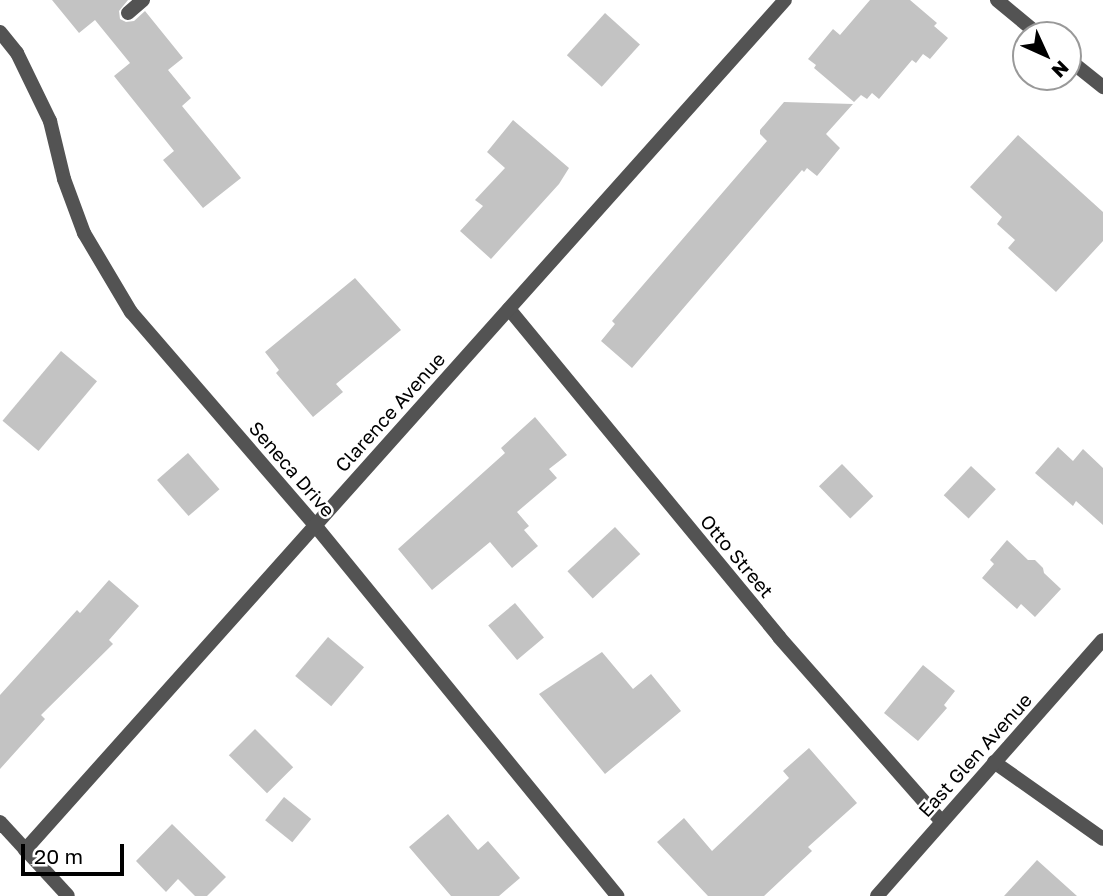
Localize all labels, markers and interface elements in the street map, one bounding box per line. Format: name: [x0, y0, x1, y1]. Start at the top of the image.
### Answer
north arrow: [1012, 21, 1082, 91]
text: N: [1048, 57, 1074, 83]
street label: Clarence Avenue: [330, 348, 450, 476]
street label: Seneca Drive: [244, 417, 340, 521]
street label: Otto Street: [696, 510, 778, 602]
street label: East Glen Avenue: [914, 689, 1036, 821]
scale bar: [24, 830, 128, 874]
text: 20 m: [34, 843, 83, 869]

